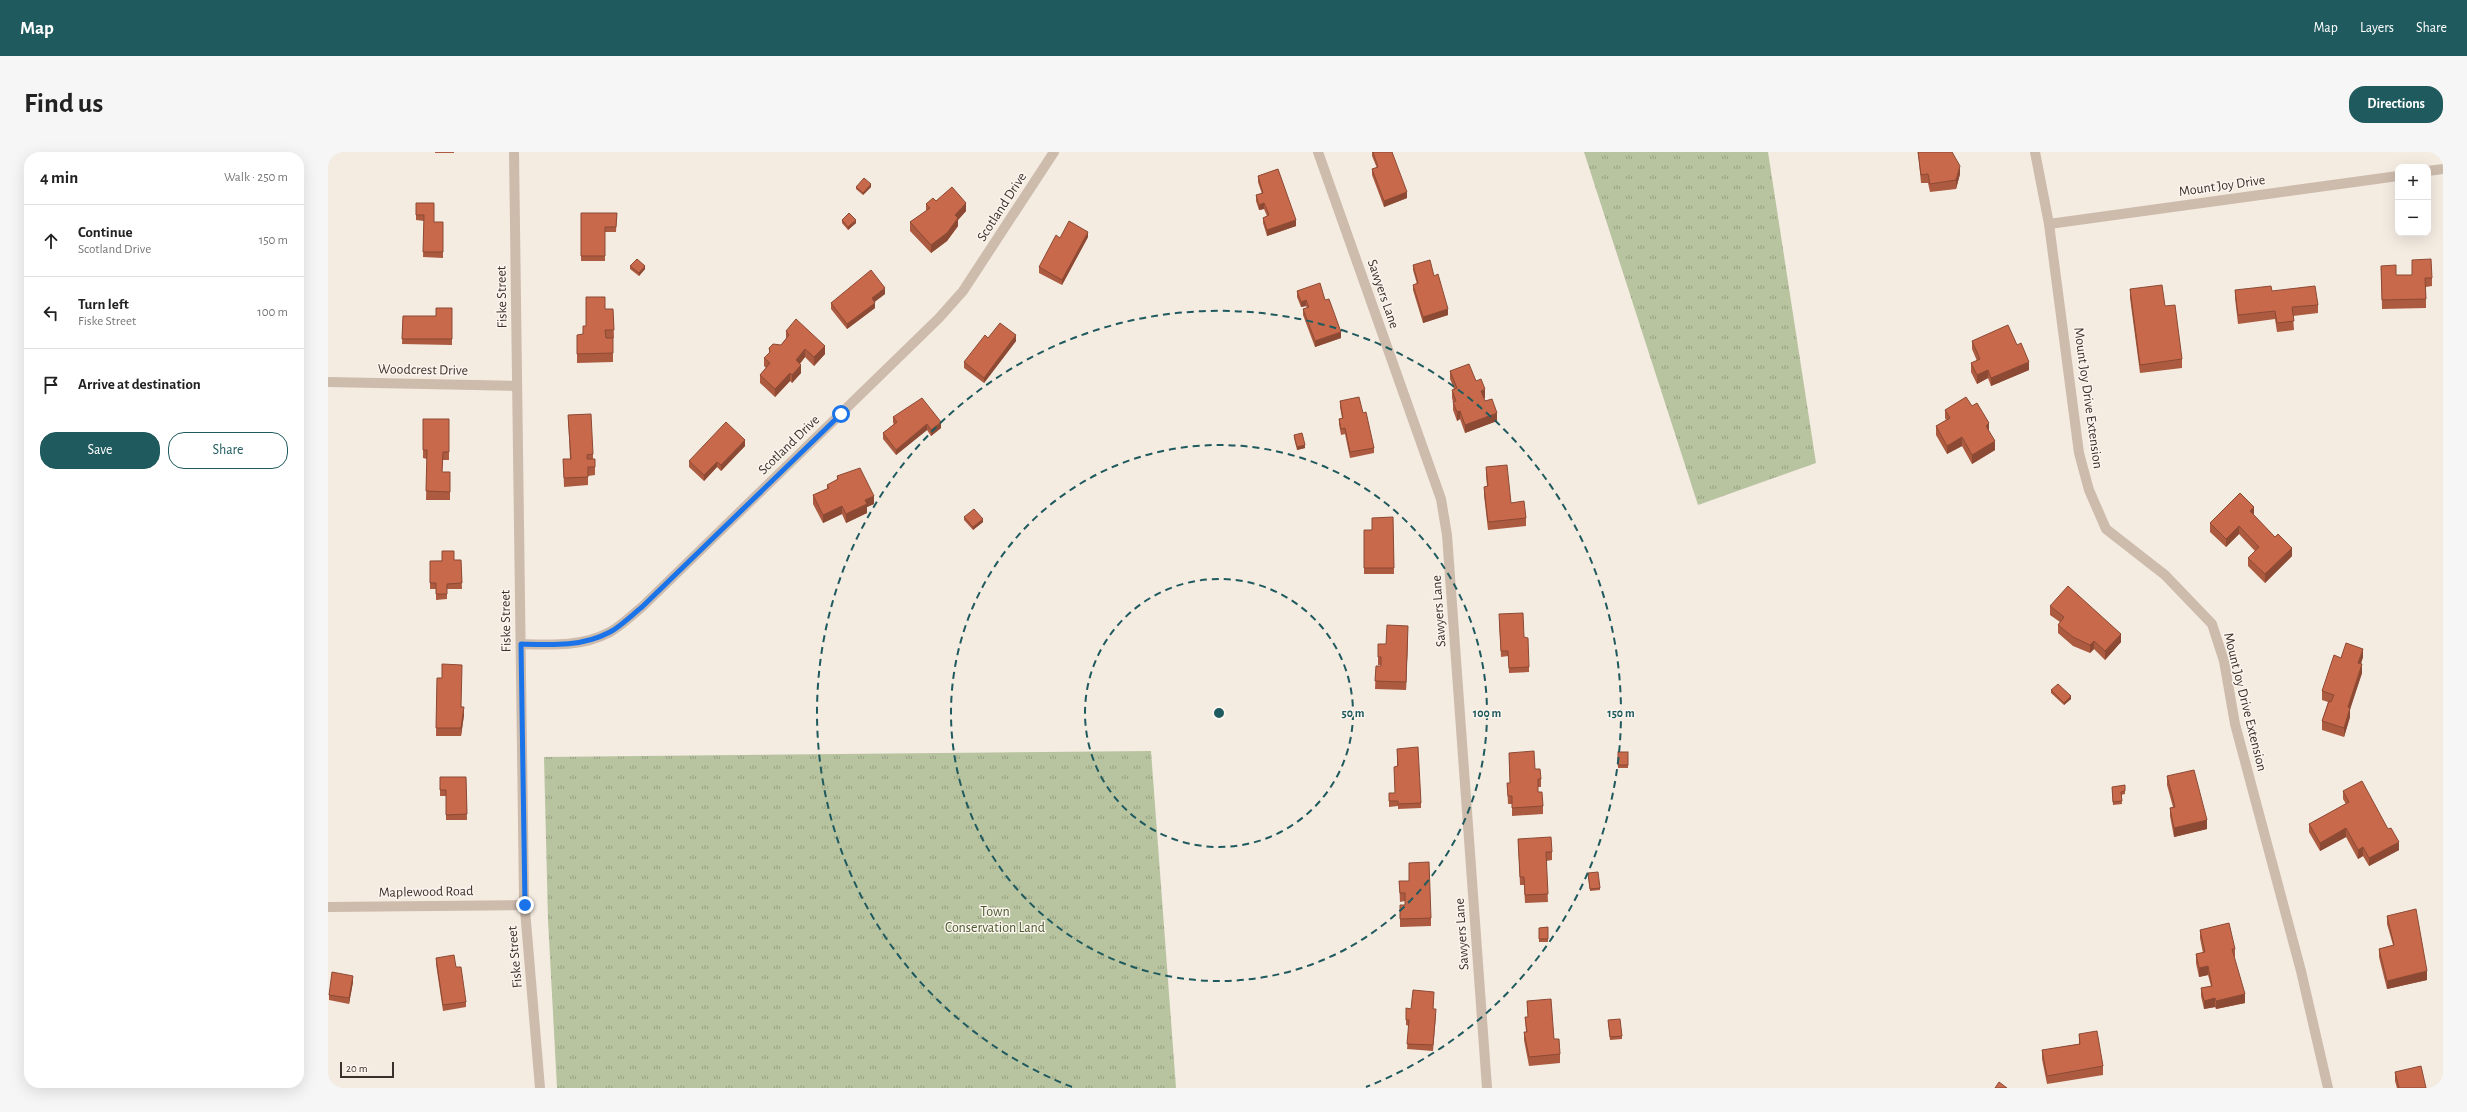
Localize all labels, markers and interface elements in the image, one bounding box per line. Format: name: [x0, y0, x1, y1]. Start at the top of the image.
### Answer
text: Map: [20, 19, 54, 38]
text: Map: [2313, 21, 2338, 35]
text: Layers: [2360, 21, 2394, 35]
text: Share: [2416, 21, 2447, 35]
button: Directions: [2349, 86, 2443, 123]
text: Find us: [24, 90, 103, 118]
map controls: [2395, 164, 2431, 236]
button: +: [2395, 164, 2431, 200]
text: 4 min: [40, 169, 78, 186]
street label: Scotland Drive: [975, 170, 1029, 244]
text: Walk · 250 m: [224, 171, 288, 184]
street label: Mount Joy Drive: [2178, 173, 2266, 199]
button: −: [2395, 200, 2431, 236]
text: Continue: [78, 225, 133, 240]
icon: ahead: [40, 230, 62, 252]
text: 150 m: [259, 234, 288, 247]
text: Scotland Drive: [78, 243, 151, 256]
street label: Sawyers Lane: [1365, 258, 1401, 330]
street label: Fiske Street: [494, 265, 510, 328]
text: Turn left: [78, 297, 129, 312]
icon: left: [40, 302, 62, 324]
text: 100 m: [257, 306, 288, 319]
text: Fiske Street: [78, 315, 136, 328]
street label: Mount Joy Drive Extension: [2071, 327, 2105, 469]
street label: Woodcrest Drive: [378, 362, 468, 378]
icon: arrive: [40, 374, 62, 396]
text: Arrive at destination: [78, 377, 201, 392]
route start: [832, 405, 850, 423]
street label: Scotland Drive: [756, 413, 822, 477]
button: Save: [40, 432, 160, 469]
button: Share: [168, 432, 288, 469]
street label: Sawyers Lane: [1430, 575, 1448, 647]
street label: Fiske Street: [498, 589, 514, 652]
street label: Mount Joy Drive Extension: [2221, 631, 2269, 773]
centre of rings: [1212, 706, 1226, 720]
text: 50 m: [1342, 707, 1365, 719]
text: 100 m: [1473, 707, 1501, 719]
text: 150 m: [1607, 707, 1635, 719]
street label: Maplewood Road: [378, 884, 474, 900]
route end: [516, 896, 534, 914]
street label: Sawyers Lane: [1453, 898, 1471, 970]
park label: Town Conservation Land: [945, 905, 1045, 935]
street label: Fiske Street: [505, 925, 525, 989]
scale bar: [340, 1060, 394, 1079]
text: 20 m: [346, 1063, 367, 1074]

